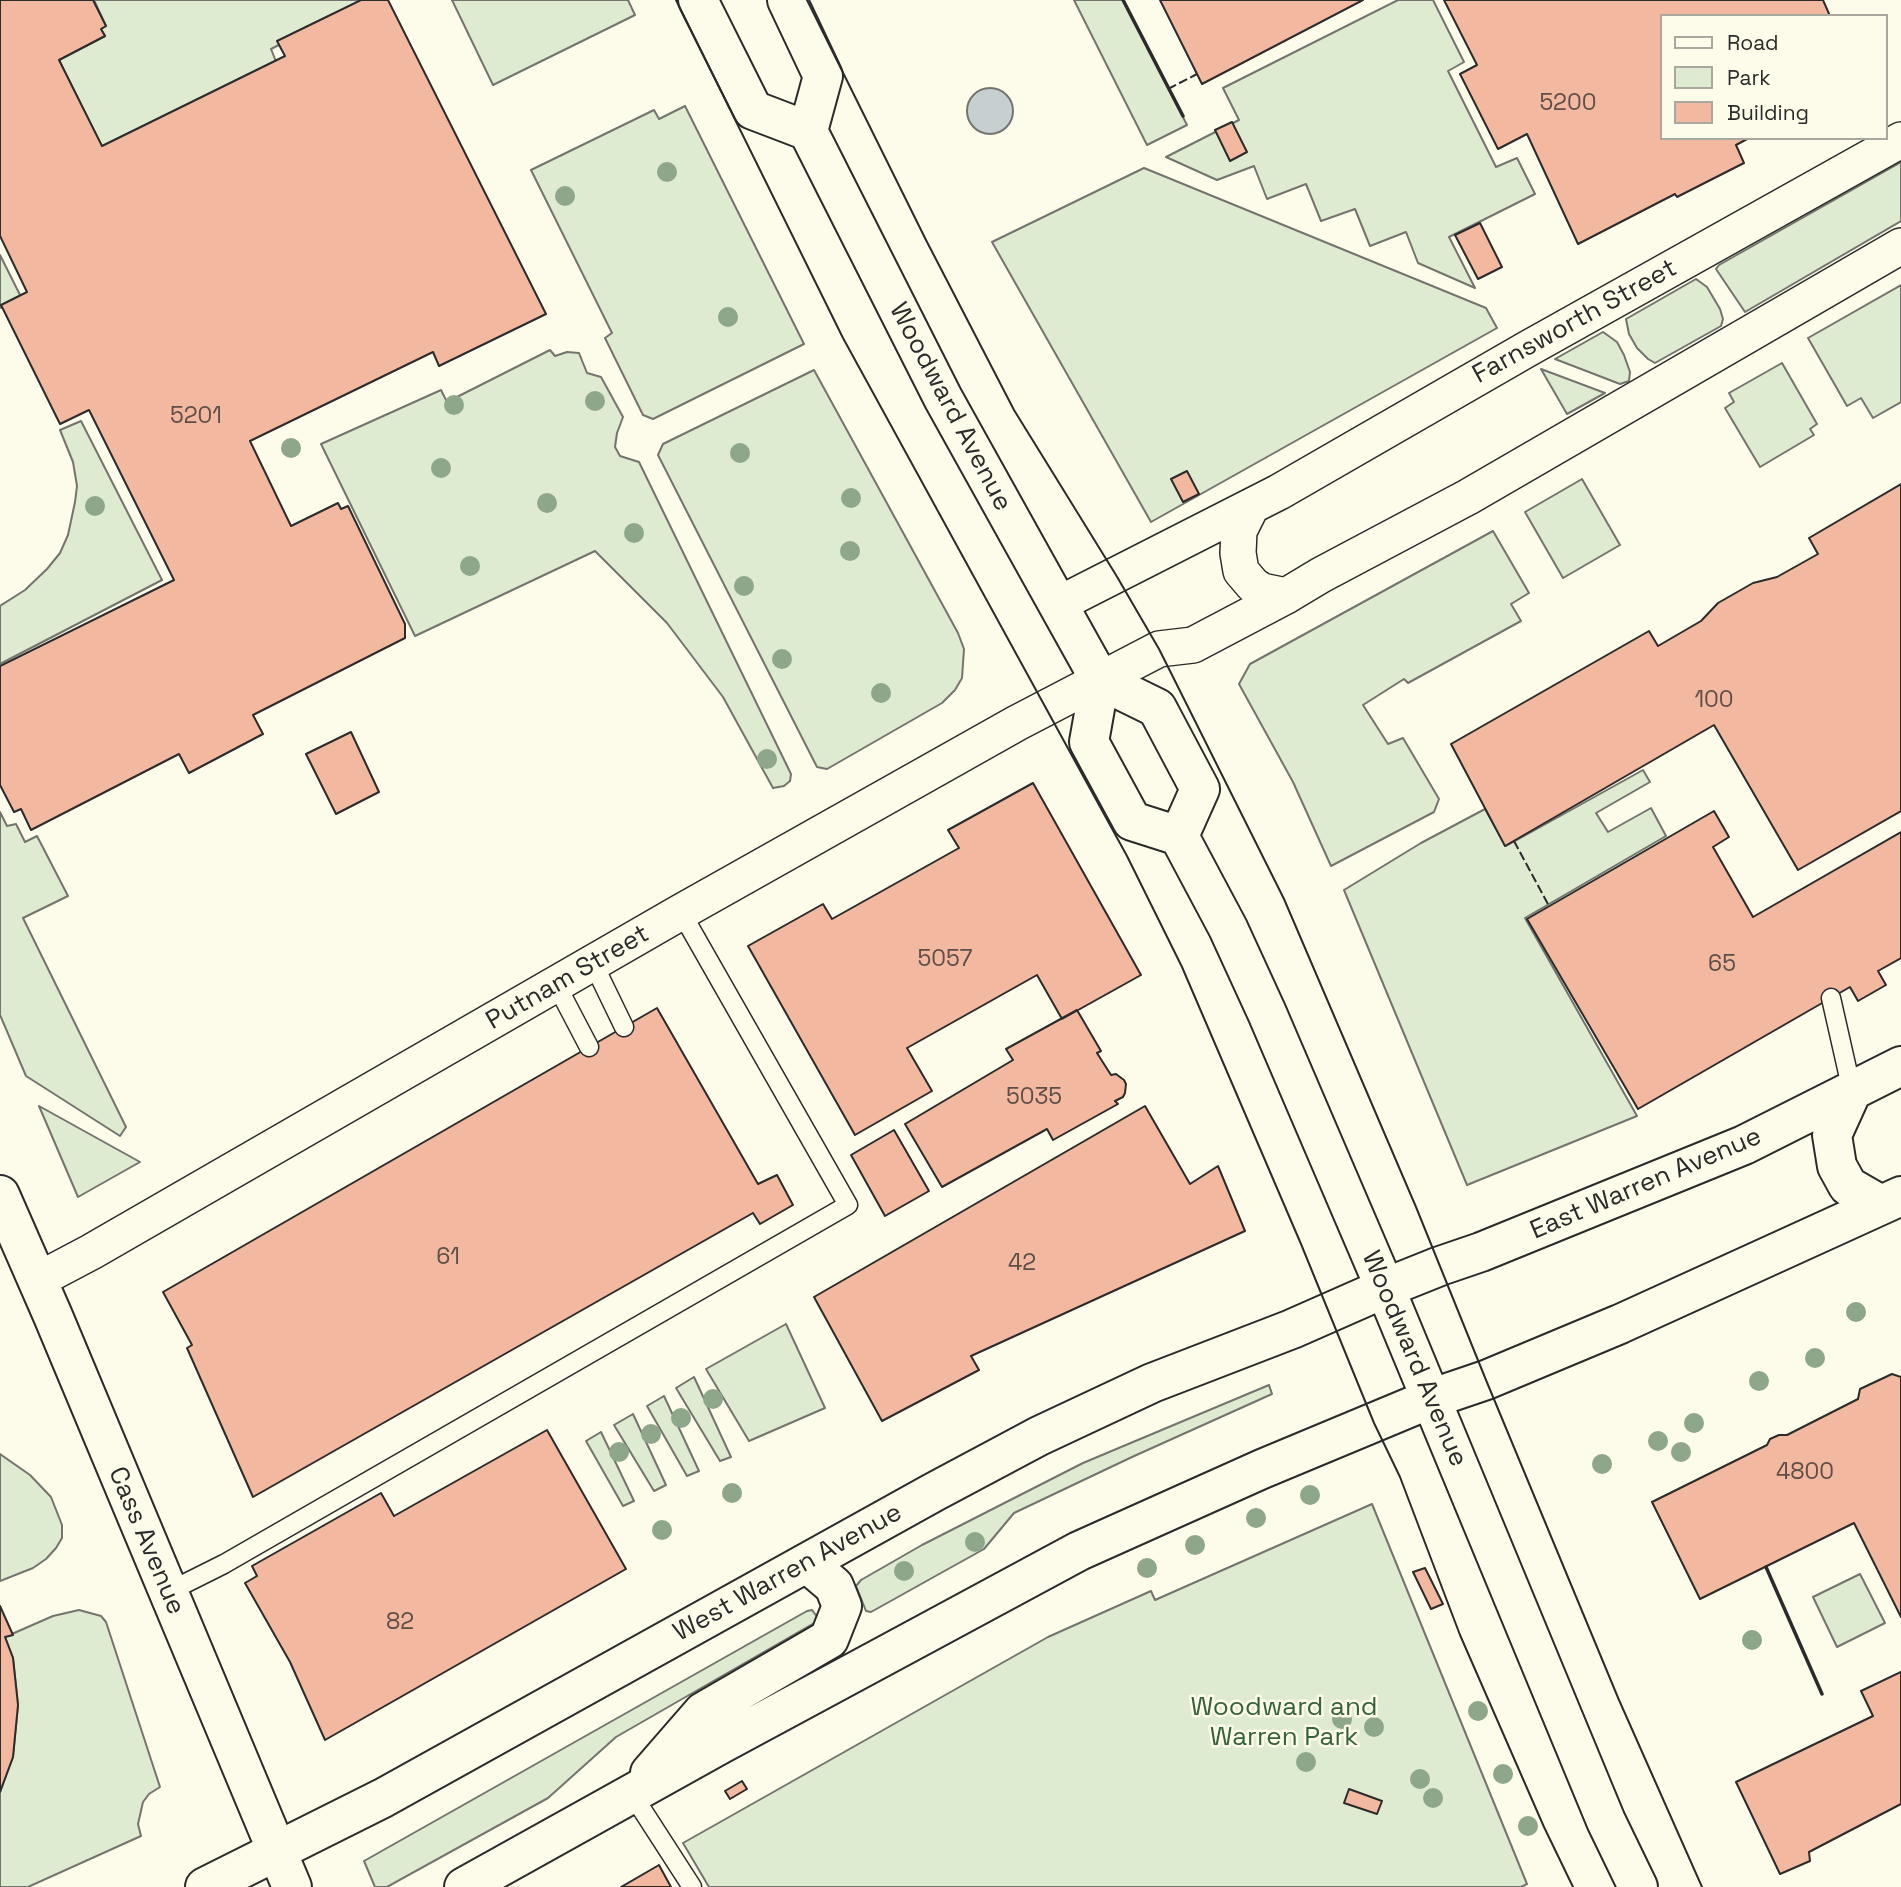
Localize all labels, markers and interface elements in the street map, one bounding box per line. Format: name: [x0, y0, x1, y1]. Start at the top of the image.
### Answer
legend: [1660, 14, 1887, 140]
text: Road: [1727, 29, 1779, 56]
text: Park: [1727, 64, 1771, 91]
house number: 5200: [1540, 90, 1596, 118]
text: Building: [1727, 99, 1809, 126]
street label: Farnsworth Street: [1468, 253, 1682, 391]
street label: Woodward Avenue: [882, 298, 1018, 516]
house number: 5201: [170, 403, 222, 431]
house number: 100: [1694, 687, 1734, 715]
street label: Putnam Street: [481, 919, 655, 1037]
house number: 5057: [918, 946, 972, 974]
house number: 65: [1708, 951, 1736, 979]
house number: 5035: [1006, 1084, 1062, 1112]
street label: East Warren Avenue: [1526, 1121, 1766, 1247]
house number: 61: [436, 1244, 460, 1272]
street label: Woodward Avenue: [1354, 1246, 1474, 1472]
house number: 42: [1008, 1250, 1036, 1278]
house number: 4800: [1776, 1459, 1834, 1487]
street label: Cass Avenue: [101, 1462, 191, 1620]
street label: West Warren Avenue: [668, 1497, 908, 1649]
house number: 82: [386, 1609, 414, 1637]
park label: Woodward and Warren Park: [1190, 1692, 1378, 1754]

